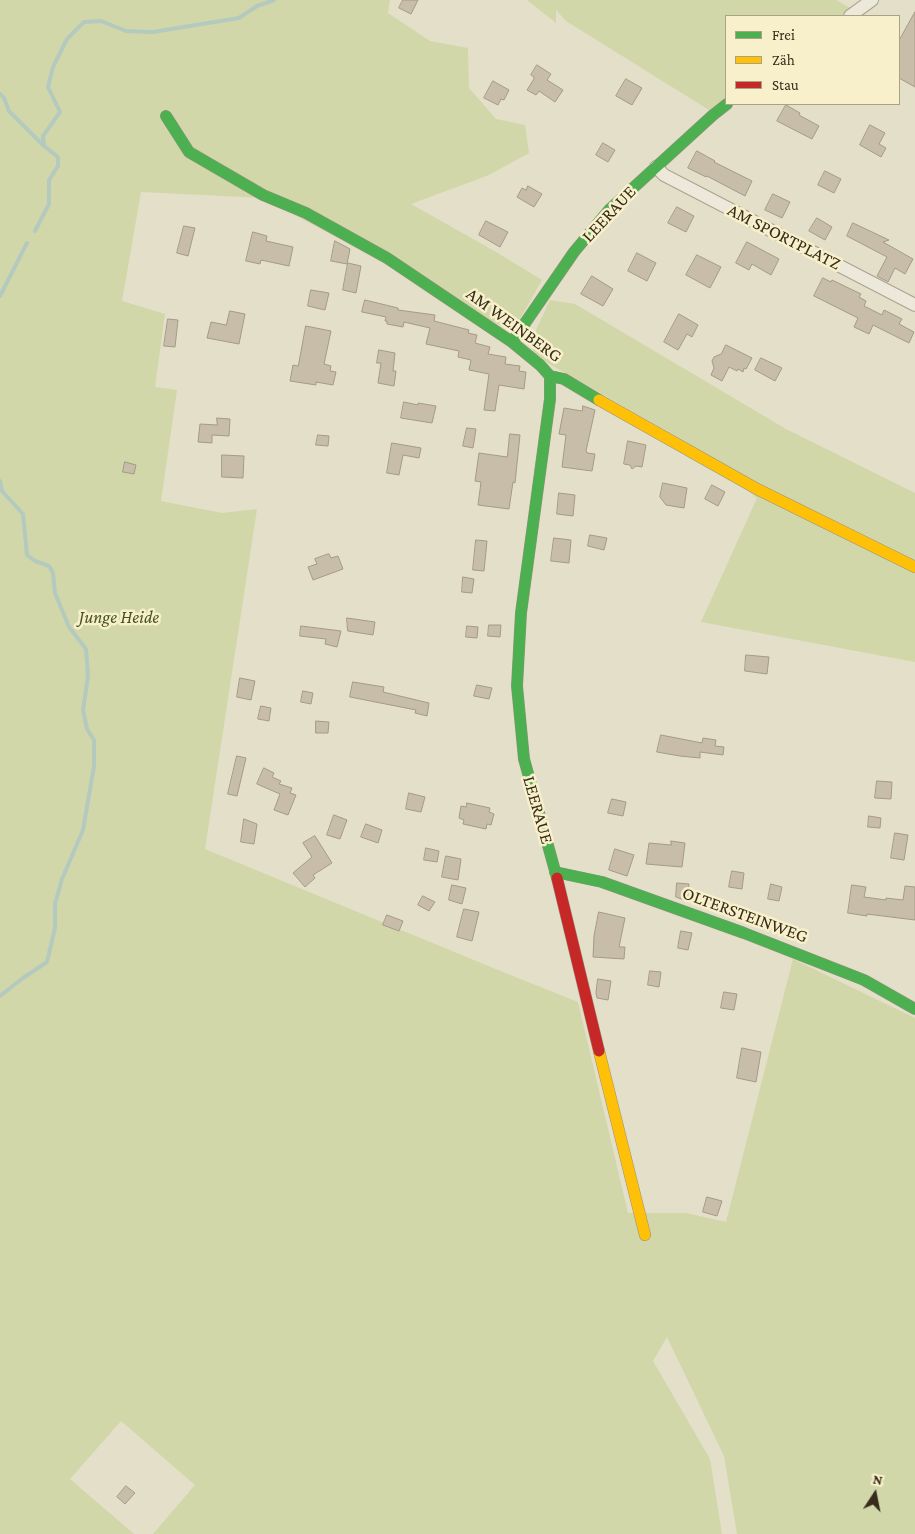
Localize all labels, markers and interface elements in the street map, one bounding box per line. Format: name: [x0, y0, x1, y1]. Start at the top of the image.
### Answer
legend: [725, 15, 900, 105]
text: Frei: [772, 27, 795, 43]
text: Zäh: [772, 52, 795, 68]
text: Stau: [772, 77, 799, 93]
street label: LEERAUE: [577, 181, 641, 247]
street label: AM SPORTPLATZ: [724, 199, 844, 275]
street label: AM WEINBERG: [462, 283, 566, 367]
park label: Junge Heide: [79, 606, 159, 628]
street label: LEERAUE: [518, 774, 558, 846]
street label: OLTERSTEINWEG: [679, 882, 811, 948]
north arrow: [850, 1469, 900, 1519]
text: N: [872, 1471, 884, 1488]

